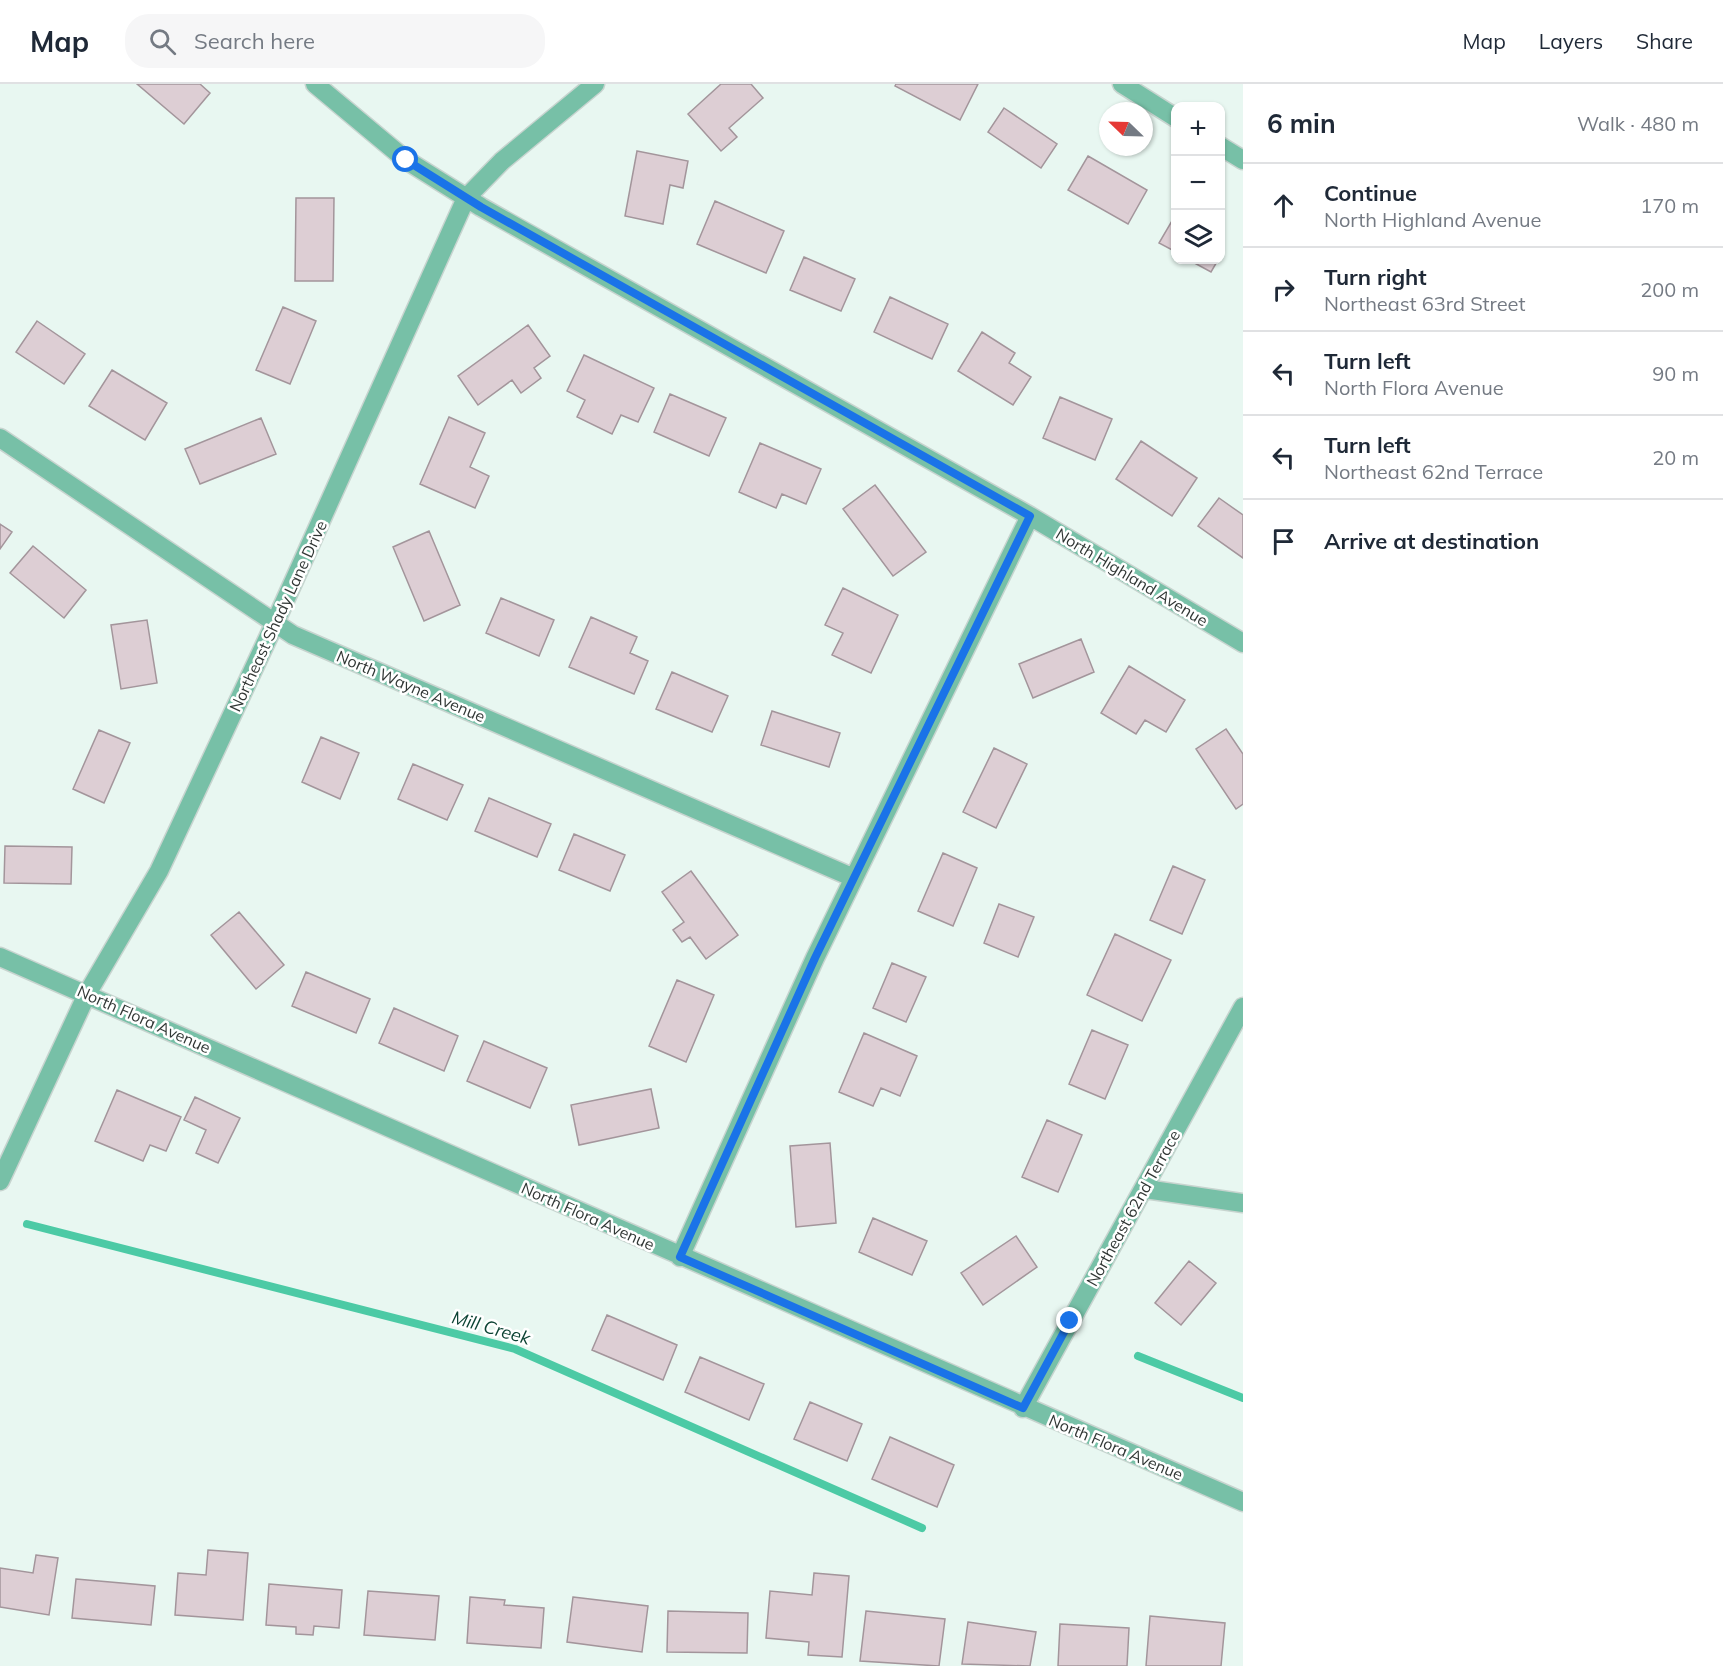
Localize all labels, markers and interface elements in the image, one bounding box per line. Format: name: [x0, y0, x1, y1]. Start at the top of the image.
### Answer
search box: [125, 14, 545, 68]
text: Map: [30, 24, 89, 59]
icon: search: [146, 25, 179, 58]
text: Search here: [194, 27, 315, 55]
text: Map: [1463, 28, 1506, 54]
text: Layers: [1539, 28, 1603, 54]
text: Share: [1636, 28, 1693, 54]
north arrow: [1099, 102, 1153, 156]
map controls: [1171, 102, 1225, 264]
button: +: [1171, 102, 1225, 156]
text: 6 min: [1267, 107, 1336, 140]
text: Walk · 480 m: [1577, 111, 1699, 136]
route start: [392, 146, 418, 172]
button: −: [1171, 156, 1225, 210]
text: Continue: [1324, 179, 1417, 207]
icon: ahead: [1267, 189, 1300, 222]
text: 170 m: [1640, 193, 1699, 218]
text: North Highland Avenue: [1324, 207, 1541, 232]
button: layers: [1171, 210, 1225, 264]
text: Turn right: [1324, 263, 1427, 291]
icon: right: [1267, 273, 1300, 306]
text: 200 m: [1640, 277, 1699, 302]
text: Northeast 63rd Street: [1324, 291, 1525, 316]
text: Turn left: [1324, 347, 1411, 375]
icon: left: [1267, 357, 1300, 390]
text: 90 m: [1652, 361, 1699, 386]
text: North Flora Avenue: [1324, 375, 1504, 400]
text: Turn left: [1324, 431, 1411, 459]
icon: left: [1267, 441, 1300, 474]
text: 20 m: [1652, 445, 1699, 470]
text: Northeast 62nd Terrace: [1324, 459, 1543, 484]
street label: Northeast Shady Lane Drive: [225, 517, 331, 715]
street label: North Highland Avenue: [1052, 524, 1212, 630]
icon: arrive: [1267, 525, 1300, 558]
text: Arrive at destination: [1324, 527, 1539, 555]
street label: North Wayne Avenue: [334, 646, 488, 726]
street label: North Flora Avenue: [74, 981, 214, 1057]
street label: Northeast 62nd Terrace: [1082, 1126, 1184, 1290]
street label: North Flora Avenue: [518, 1178, 658, 1254]
water label: Mill Creek: [449, 1305, 534, 1350]
route end: [1056, 1307, 1082, 1333]
street label: North Flora Avenue: [1046, 1410, 1186, 1484]

